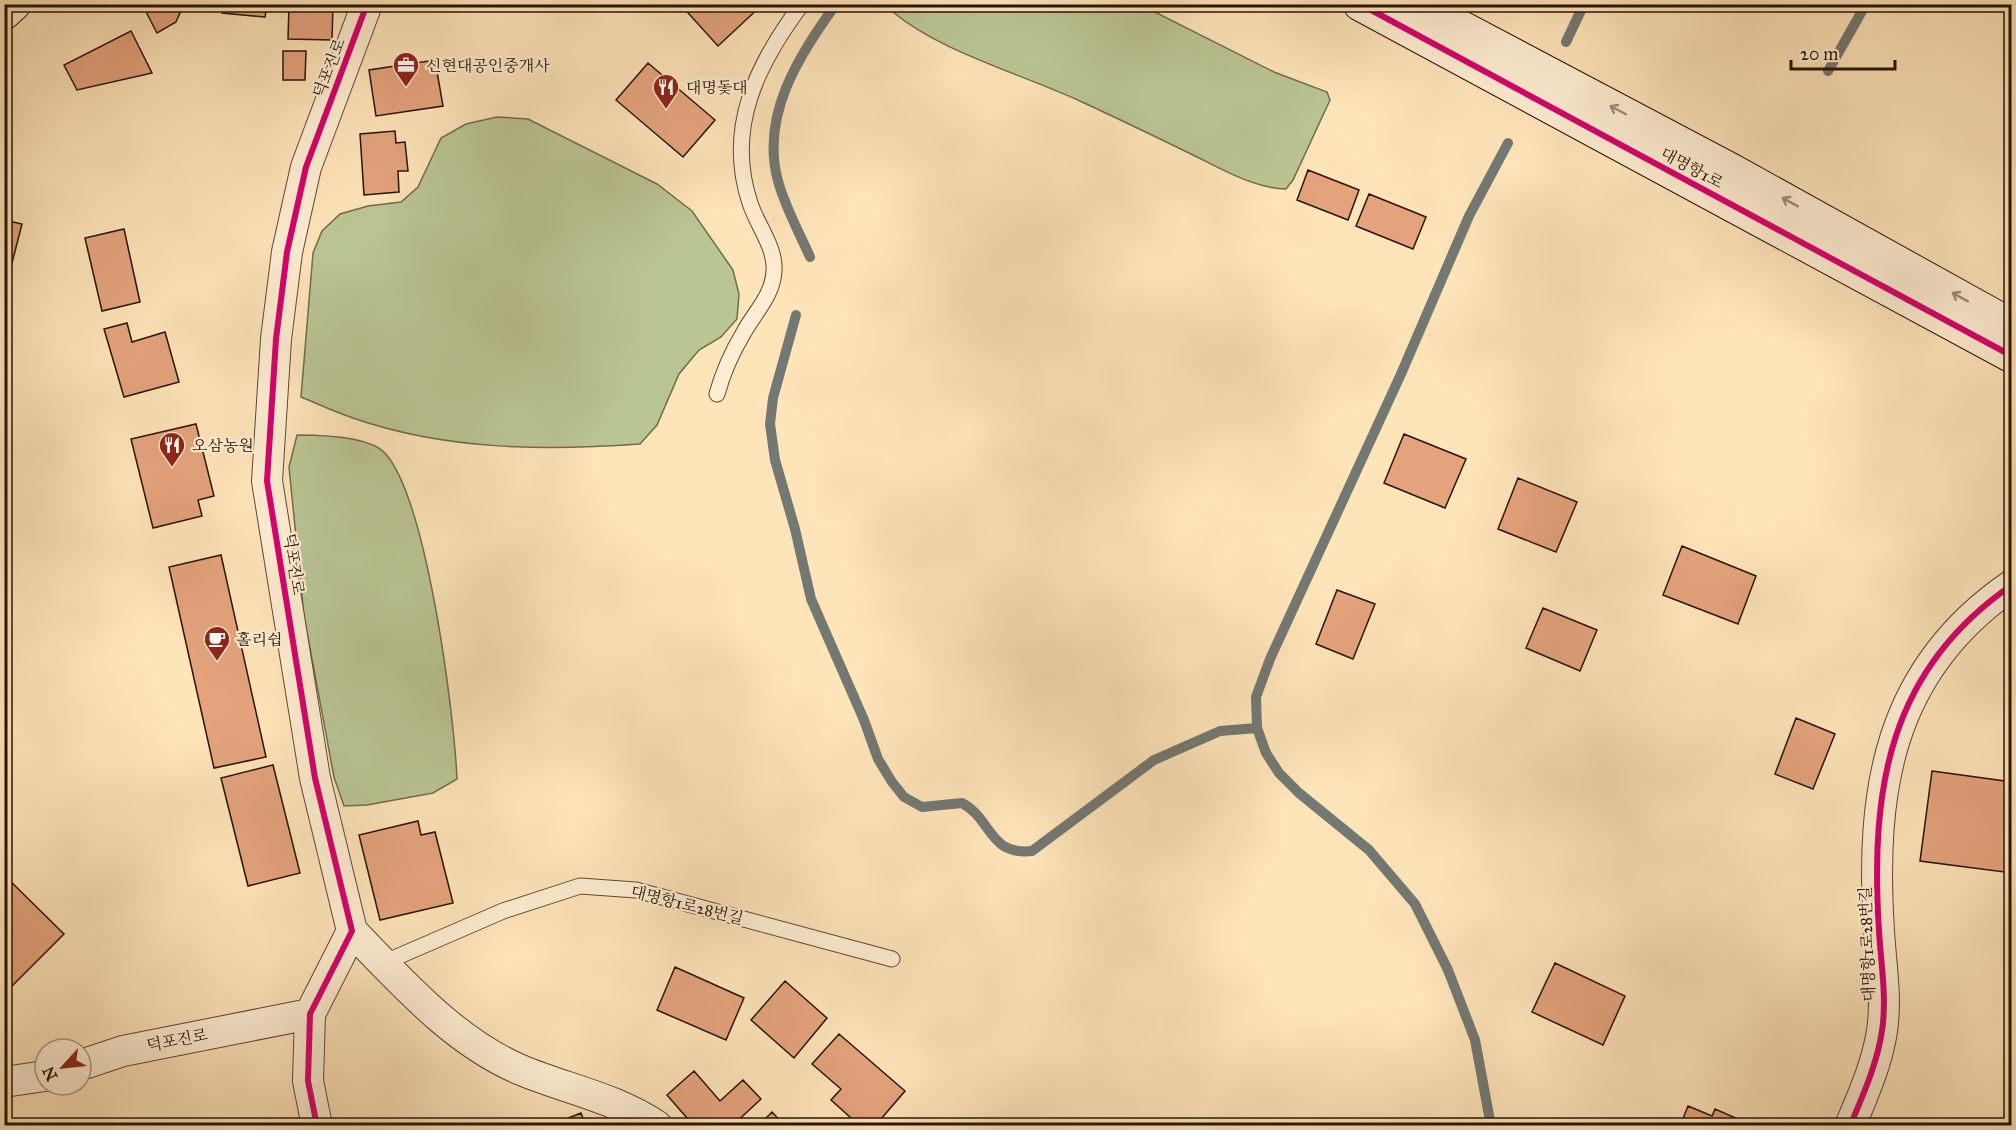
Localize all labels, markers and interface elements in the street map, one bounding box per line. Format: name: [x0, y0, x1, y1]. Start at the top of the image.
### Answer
scale bar: [1791, 33, 1894, 71]
street label: 덕포진로: [309, 35, 349, 100]
text: 20 m: [1800, 43, 1838, 65]
office icon: 신현대공인중개사: [391, 50, 421, 88]
place label: 신현대공인중개사: [426, 56, 550, 75]
restaurant icon: 대명돛대: [651, 72, 681, 110]
place label: 대명돛대: [686, 78, 748, 97]
one-way arrow: [1610, 104, 1627, 116]
street label: 대명항1로: [1657, 144, 1727, 193]
one-way arrow: [1782, 196, 1799, 208]
one-way arrow: [1952, 291, 1970, 302]
restaurant icon: 오삼농원: [157, 430, 187, 468]
place label: 오삼농원: [192, 436, 254, 455]
street label: 덕포진로: [280, 532, 308, 597]
cafe icon: 홀리쉽: [202, 624, 232, 662]
place label: 홀리쉽: [236, 630, 282, 649]
street label: 대명항1로28번길: [629, 882, 745, 928]
street label: 대명항1로28번길: [1855, 886, 1879, 1002]
street label: 덕포진로: [145, 1025, 210, 1055]
north arrow: [33, 1037, 93, 1097]
text: N: [38, 1063, 62, 1084]

